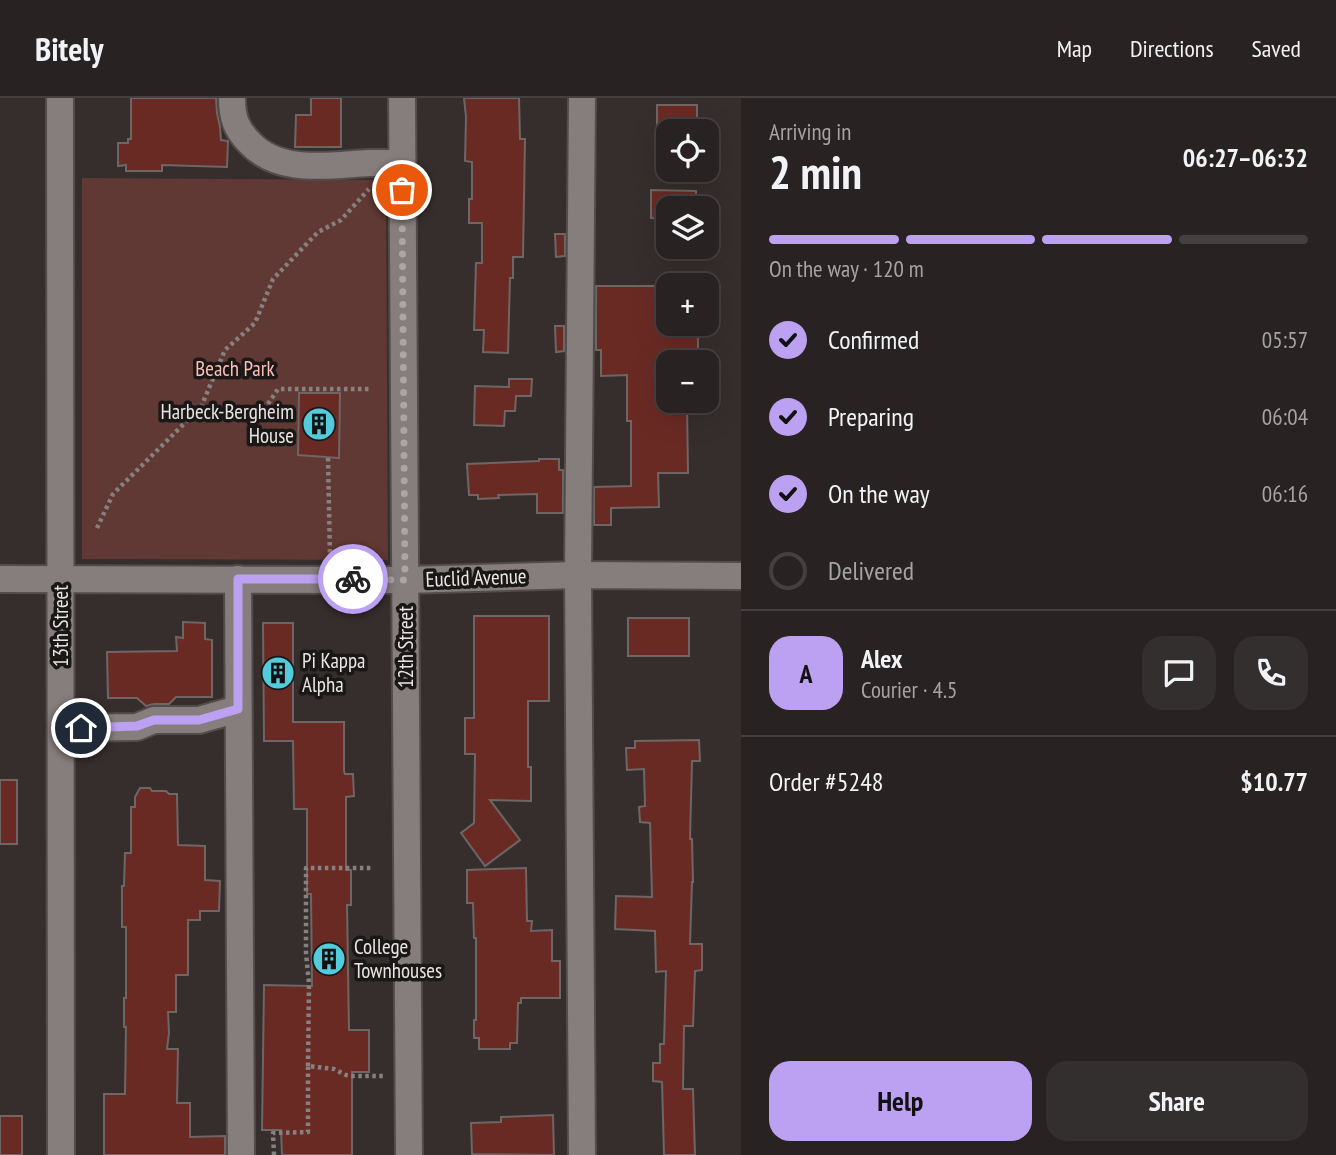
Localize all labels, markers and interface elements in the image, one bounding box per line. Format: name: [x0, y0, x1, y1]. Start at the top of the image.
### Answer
text: Bitely: [35, 27, 104, 70]
text: Map: [1057, 33, 1092, 64]
text: Directions: [1130, 33, 1214, 64]
text: Saved: [1252, 33, 1301, 64]
text: Arriving in: [769, 117, 851, 146]
map controls: [656, 119, 719, 413]
button: locate: [656, 119, 719, 182]
text: 06:27–06:32: [1183, 141, 1308, 174]
text: 2 min: [769, 142, 862, 202]
pin: [372, 160, 432, 220]
icon: bag: [383, 171, 421, 209]
button: layers: [656, 196, 719, 259]
text: On the way · 120 m: [769, 254, 924, 283]
button: +: [656, 273, 719, 336]
icon: check: [769, 321, 807, 359]
text: Confirmed: [828, 323, 919, 356]
text: 05:57: [1262, 325, 1308, 354]
button: −: [656, 350, 719, 413]
park label: Beach Park: [195, 355, 275, 382]
place label: Harbeck-Bergheim House: [160, 398, 294, 449]
icon: check: [769, 398, 807, 436]
text: Preparing: [828, 400, 914, 433]
text: 06:04: [1262, 402, 1308, 431]
building icon: Harbeck-Bergheim House: [300, 405, 338, 443]
icon: check: [769, 475, 807, 513]
text: On the way: [828, 477, 930, 510]
text: 06:16: [1262, 479, 1308, 508]
courier: [318, 544, 388, 614]
text: Delivered: [828, 554, 914, 587]
icon: bike: [334, 560, 372, 598]
street label: Euclid Avenue: [425, 562, 527, 593]
street label: 13th Street: [47, 585, 74, 667]
street label: 12th Street: [392, 606, 419, 688]
button: chat: [1142, 636, 1216, 710]
button: phone: [1234, 636, 1308, 710]
text: Alex: [861, 642, 902, 675]
place label: Pi Kappa Alpha: [302, 647, 365, 698]
building icon: Pi Kappa Alpha: [259, 654, 297, 692]
text: A: [799, 657, 813, 690]
text: Courier · 4.5: [861, 675, 957, 704]
pin: [51, 698, 111, 758]
icon: home: [62, 709, 100, 747]
text: Order #5248: [769, 765, 884, 798]
text: $10.77: [1240, 765, 1308, 798]
place label: College Townhouses: [354, 933, 442, 984]
building icon: College Townhouses: [310, 940, 348, 978]
button: Help: [769, 1061, 1032, 1141]
button: Share: [1046, 1061, 1308, 1141]

